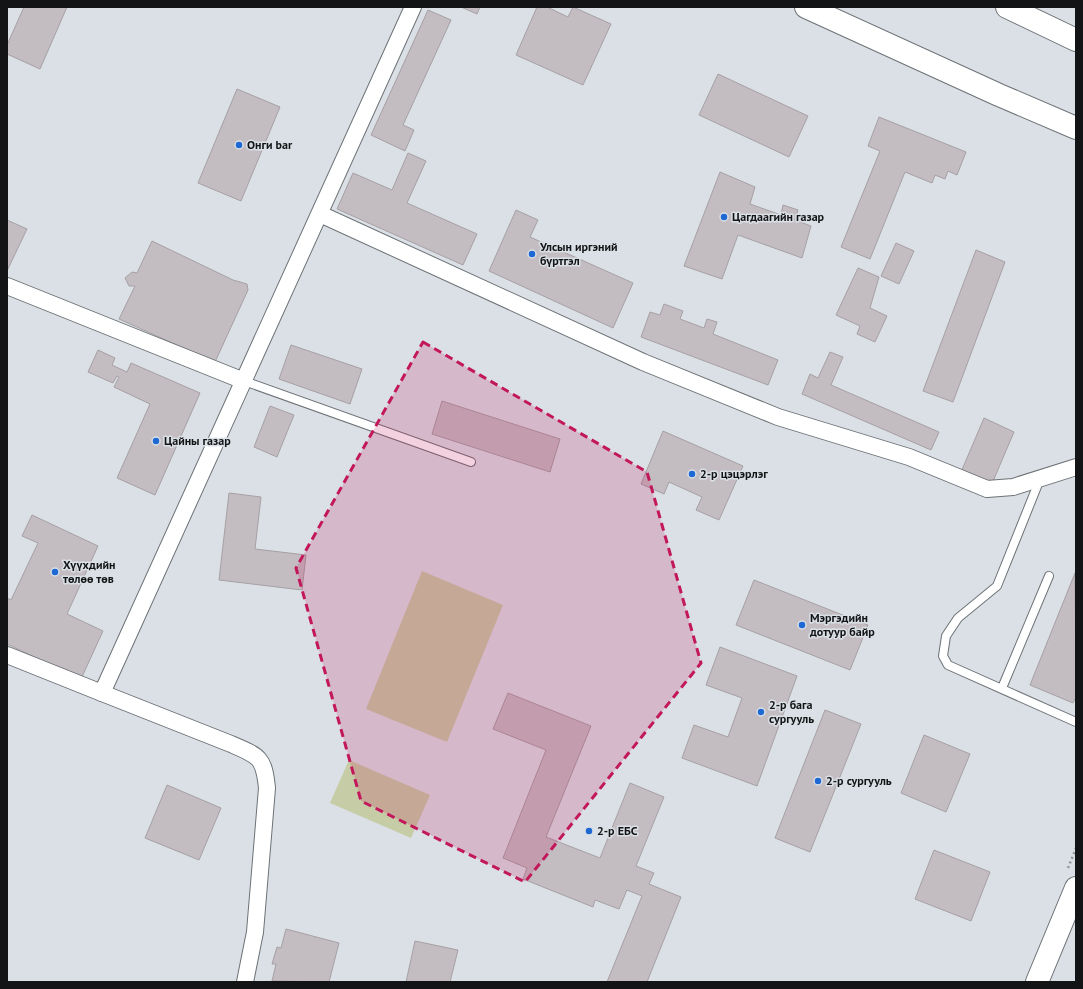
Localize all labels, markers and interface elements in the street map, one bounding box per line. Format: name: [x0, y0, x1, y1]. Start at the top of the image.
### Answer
place label: Онги bar: [247, 137, 293, 152]
marker: Онги bar: [234, 140, 244, 150]
place label: Цагдаагийн газар: [732, 209, 825, 224]
marker: Цагдаагийн газар: [719, 212, 729, 222]
place label: Улсын иргэний бүртгэл: [539, 239, 618, 268]
marker: Улсын иргэний бүртгэл: [527, 249, 537, 259]
place label: Цайны газар: [164, 433, 231, 448]
marker: Цайны газар: [151, 436, 161, 446]
place label: 2-р цэцэрлэг: [700, 466, 768, 481]
marker: 2-р цэцэрлэг: [687, 469, 697, 479]
place label: Хүүхдийн төлөө төв: [63, 557, 115, 586]
marker: Хүүхдийн төлөө төв: [50, 567, 60, 577]
place label: Мэргэдийн дотуур байр: [809, 610, 875, 639]
marker: Мэргэдийн дотуур байр: [797, 620, 807, 630]
place label: 2-р бага сургууль: [769, 697, 814, 726]
marker: 2-р бага сургууль: [756, 707, 766, 717]
place label: 2-р сургууль: [826, 773, 892, 788]
marker: 2-р сургууль: [813, 776, 823, 786]
place label: 2-р ЕБС: [597, 823, 638, 838]
marker: 2-р ЕБС: [584, 826, 594, 836]

